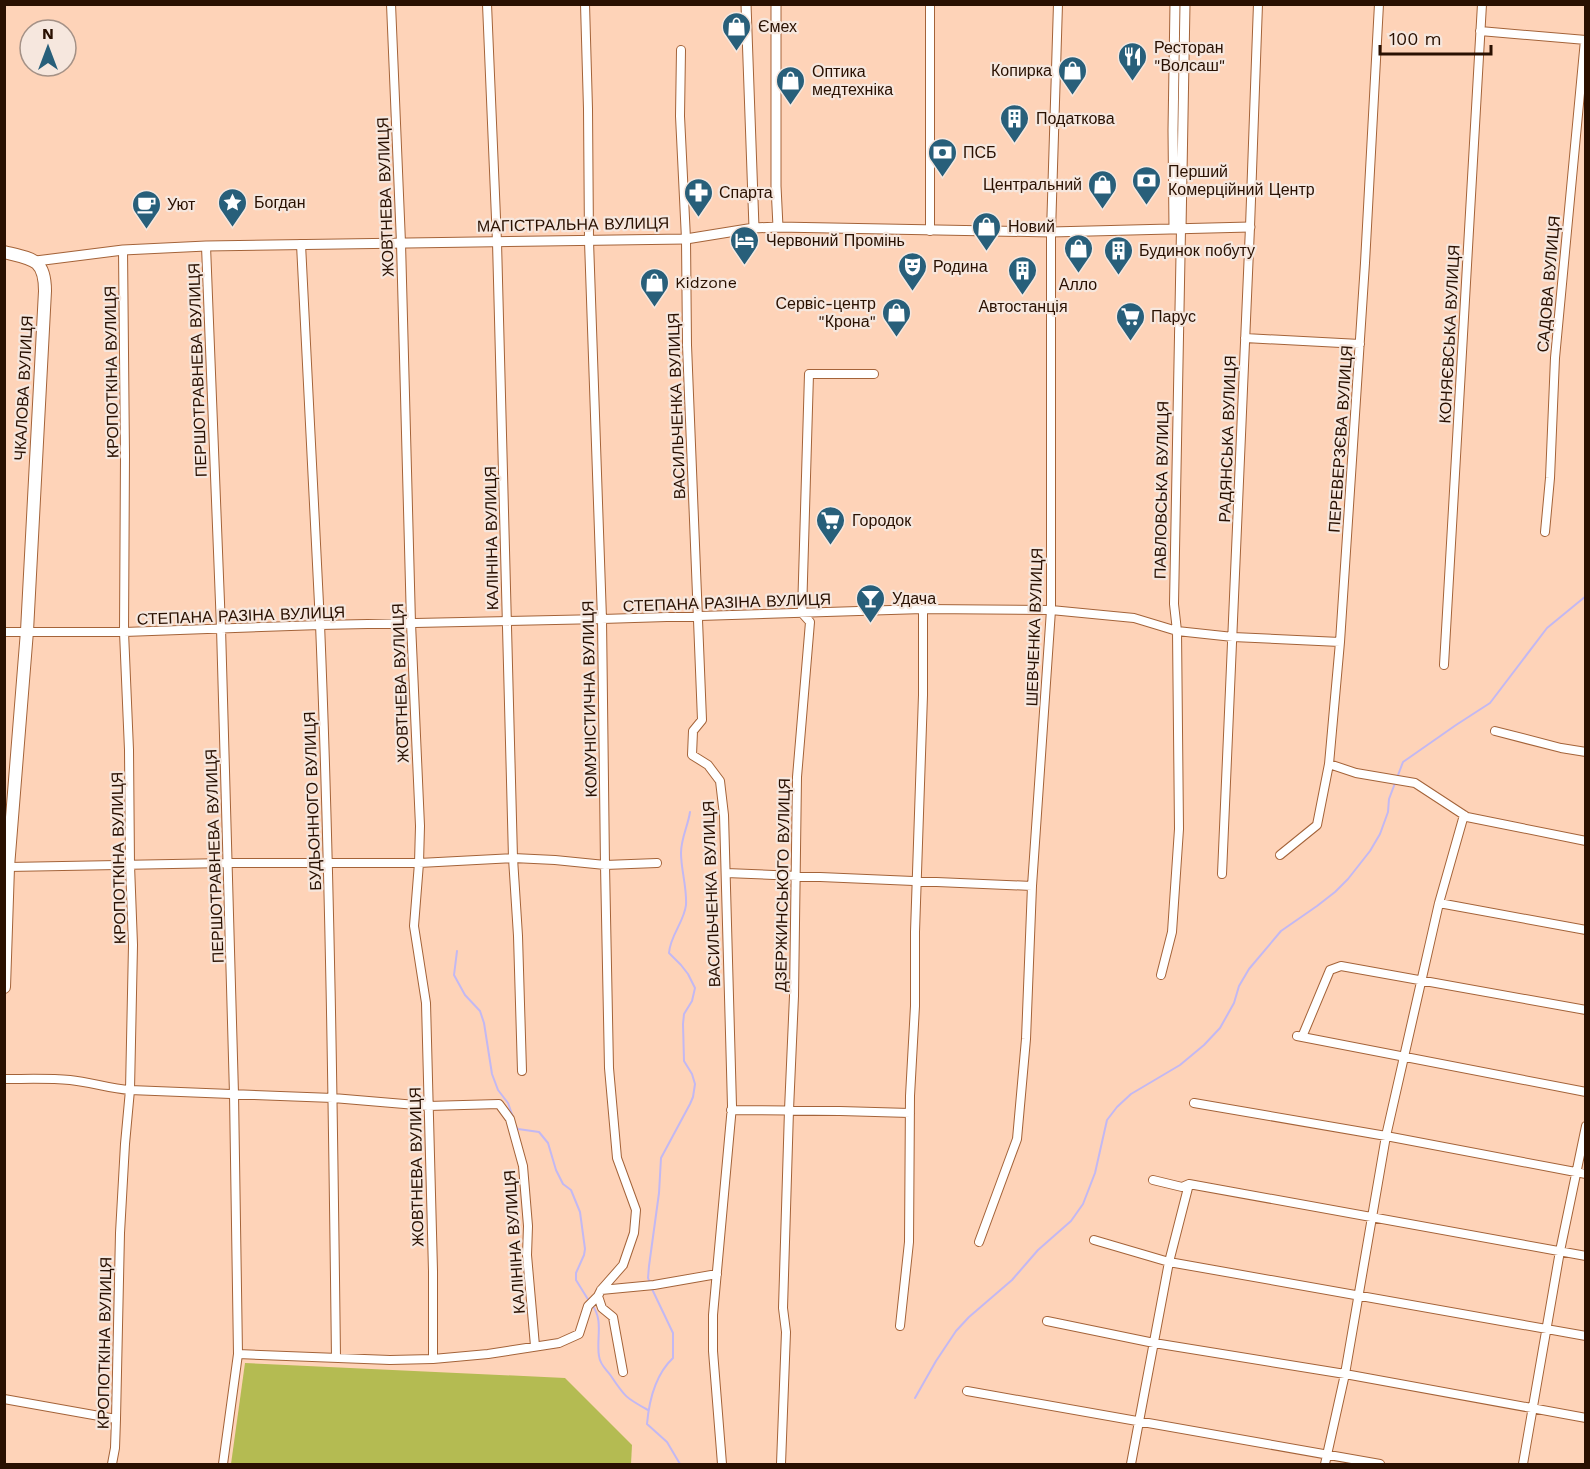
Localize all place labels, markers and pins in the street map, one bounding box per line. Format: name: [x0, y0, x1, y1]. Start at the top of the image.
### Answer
shop icon: Ємех: [721, 10, 753, 52]
place label: Ємех: [758, 17, 797, 36]
place label: Ресторан "Волсаш": [1154, 38, 1225, 75]
restaurant icon: Ресторан "Волсаш": [1117, 40, 1149, 82]
shop icon: Копирка: [1057, 54, 1089, 96]
place label: Копирка: [991, 61, 1052, 80]
place label: Оптика медтехніка: [812, 62, 893, 99]
shop icon: Оптика медтехніка: [775, 64, 807, 106]
building icon: Податкова: [999, 102, 1031, 144]
place label: Податкова: [1036, 109, 1115, 128]
bank icon: ПСБ: [926, 136, 958, 178]
place label: ПСБ: [963, 143, 997, 162]
place label: Перший Комерційний Центр: [1168, 162, 1315, 199]
bank icon: Перший Комерційний Центр: [1131, 164, 1163, 206]
shop icon: Центральний: [1087, 168, 1119, 210]
place label: Центральний: [983, 175, 1082, 194]
pharmacy icon: Спарта: [682, 176, 714, 218]
place label: Спарта: [719, 183, 773, 202]
place icon: Богдан: [217, 186, 249, 228]
cafe icon: Уют: [130, 188, 162, 230]
place label: Богдан: [254, 193, 306, 212]
place label: Уют: [167, 195, 196, 214]
shop icon: Новий: [971, 210, 1003, 252]
place label: Новий: [1008, 217, 1055, 236]
hotel icon: Червоний Промінь: [729, 224, 761, 266]
place label: Червоний Промінь: [766, 231, 905, 250]
shop icon: Алло: [1062, 232, 1094, 274]
building icon: Будинок побуту: [1102, 234, 1134, 276]
place label: Будинок побуту: [1139, 241, 1255, 260]
theatre icon: Родина: [896, 250, 928, 292]
building icon: Автостанція: [1007, 254, 1039, 296]
place label: Родина: [933, 257, 988, 276]
shop icon: Kidzone: [638, 266, 670, 308]
place label: Kidzone: [675, 273, 737, 292]
place label: Алло: [1059, 275, 1097, 294]
place label: Сервіс-центр "Крона": [775, 294, 876, 331]
shop icon: Сервіс-центр "Крона": [881, 296, 913, 338]
place label: Автостанція: [978, 297, 1068, 316]
supermarket icon: Парус: [1114, 300, 1146, 342]
place label: Парус: [1151, 307, 1196, 326]
supermarket icon: Городок: [815, 504, 847, 546]
place label: Городок: [852, 511, 912, 530]
bar icon: Удача: [855, 582, 887, 624]
place label: Удача: [892, 589, 936, 608]

